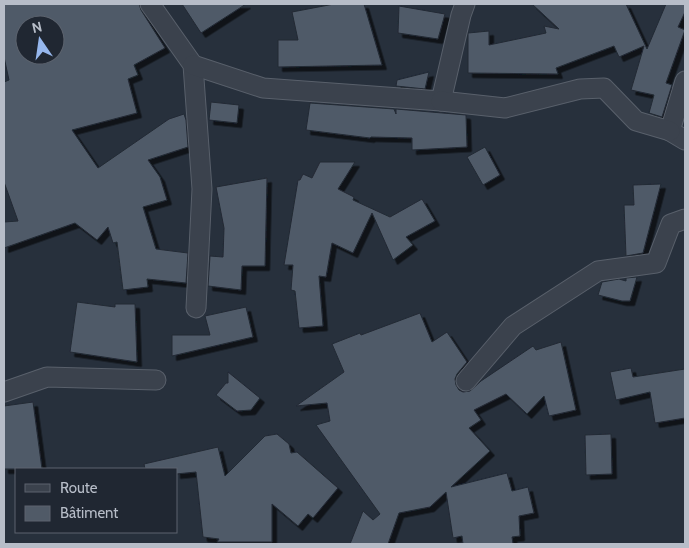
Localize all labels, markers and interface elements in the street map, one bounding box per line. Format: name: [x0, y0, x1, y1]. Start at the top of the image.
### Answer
north arrow: [15, 15, 65, 65]
text: N: [30, 17, 44, 37]
legend: [15, 468, 178, 533]
text: Route: [60, 479, 98, 497]
text: Bâtiment: [60, 504, 118, 522]

